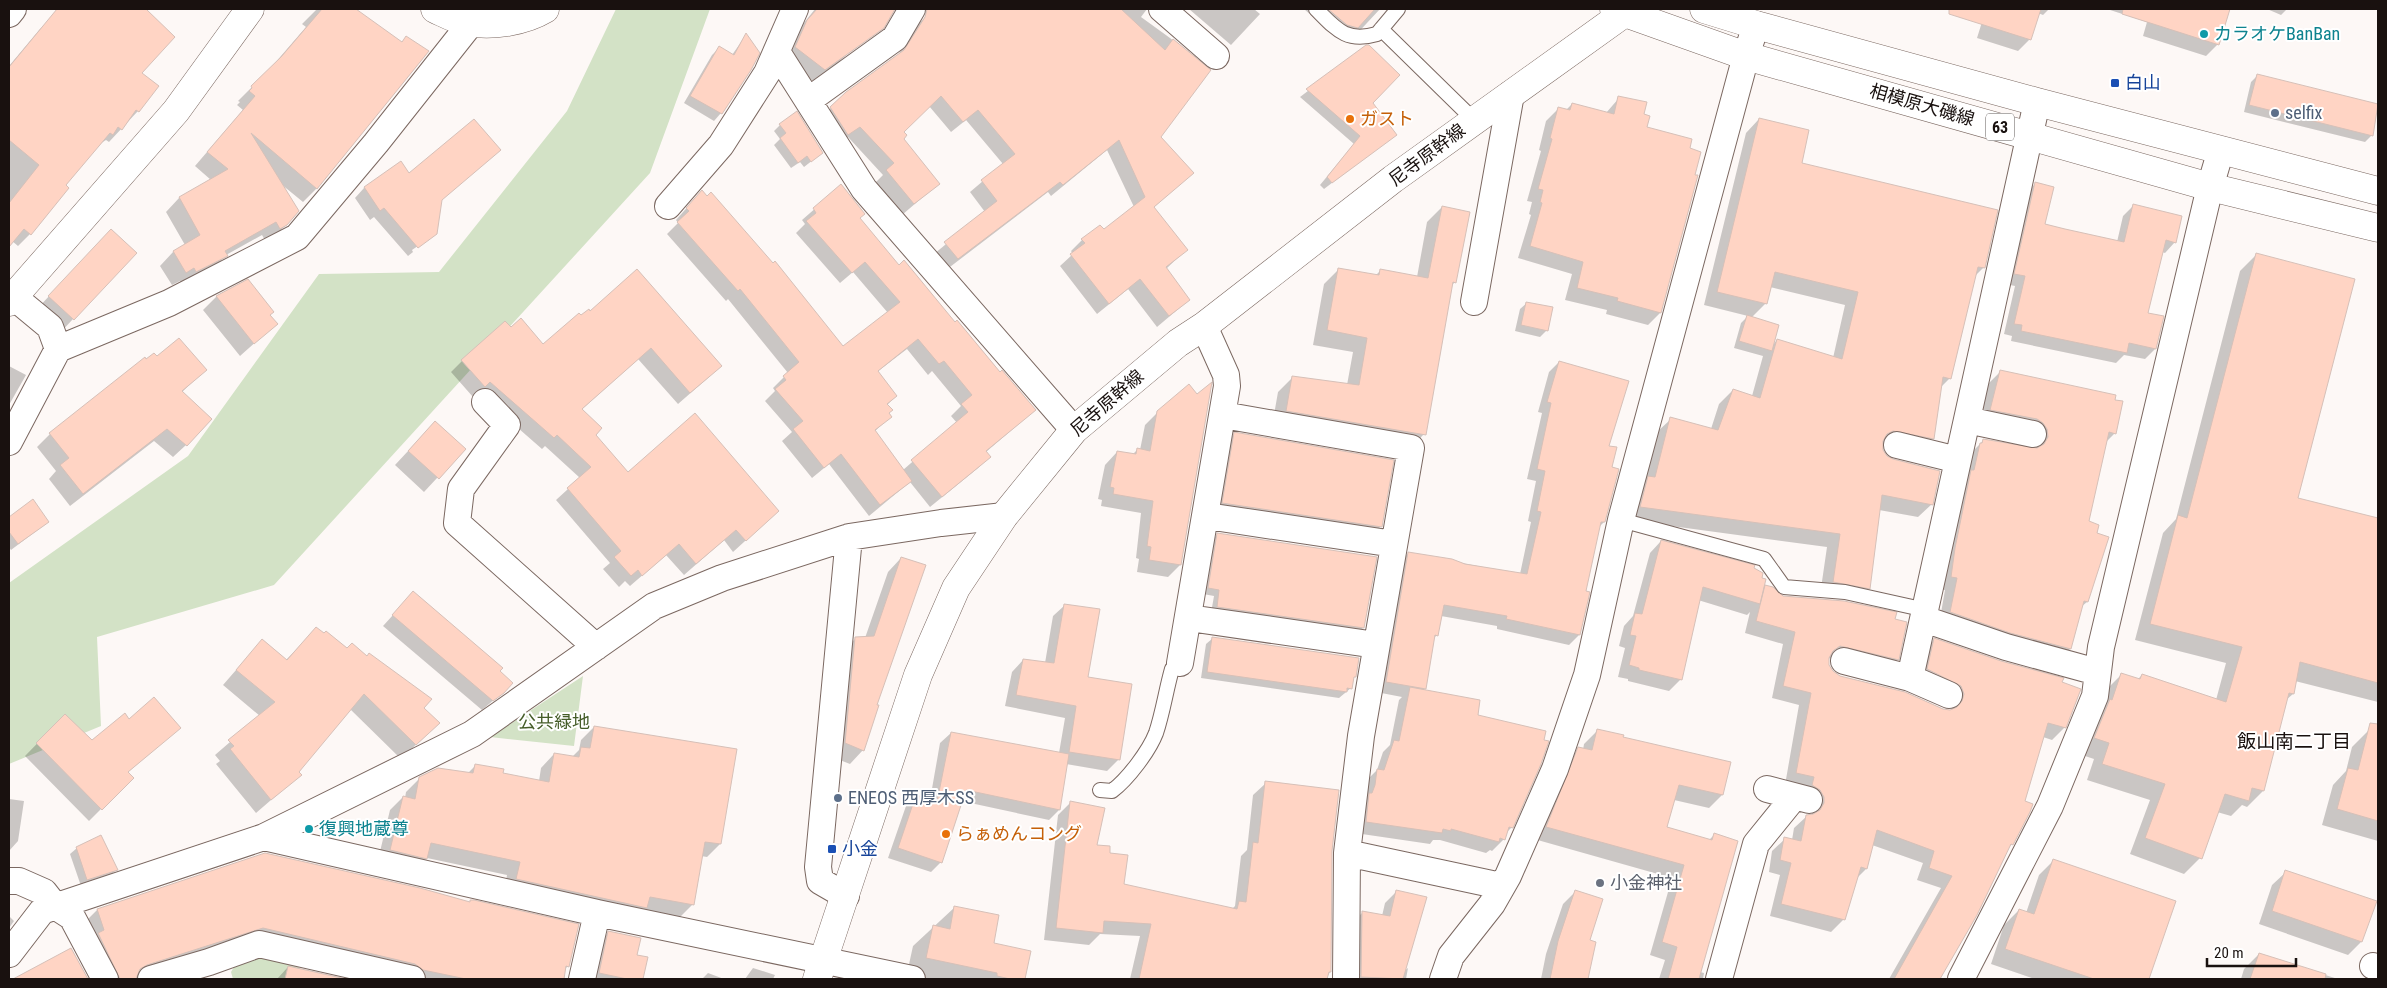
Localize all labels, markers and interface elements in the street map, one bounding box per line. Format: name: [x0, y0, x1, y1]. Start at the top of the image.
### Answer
place label: カラオケBanBan: [2214, 23, 2340, 44]
marker: カラオケBanBan: [2198, 28, 2210, 40]
place label: 白山: [2125, 72, 2161, 93]
marker: 白山: [2109, 77, 2121, 89]
street label: 相模原大磯線: [1867, 80, 1977, 129]
place label: selfix: [2285, 102, 2323, 123]
marker: selfix: [2269, 107, 2281, 119]
place label: ガスト: [1360, 108, 1414, 129]
marker: ガスト: [1344, 113, 1356, 125]
road number: 63: [1986, 114, 2014, 140]
street label: 尼寺原幹線: [1384, 119, 1469, 190]
street label: 尼寺原幹線: [1066, 365, 1148, 440]
park label: 公共緑地: [518, 711, 590, 732]
district label: 飯山南二丁目: [2237, 730, 2351, 753]
place label: ENEOS 西厚木SS: [848, 787, 974, 808]
marker: ENEOS 西厚木SS: [832, 792, 844, 804]
place label: 復興地蔵尊: [319, 818, 409, 839]
marker: 復興地蔵尊: [303, 823, 315, 835]
place label: らぁめんコング: [956, 823, 1082, 844]
marker: らぁめんコング: [940, 828, 952, 840]
place label: 小金: [842, 838, 878, 859]
marker: 小金: [826, 843, 838, 855]
place label: 小金神社: [1610, 872, 1682, 893]
marker: 小金神社: [1594, 877, 1606, 889]
scale bar: [2207, 936, 2296, 968]
text: 20 m: [2214, 944, 2244, 962]

